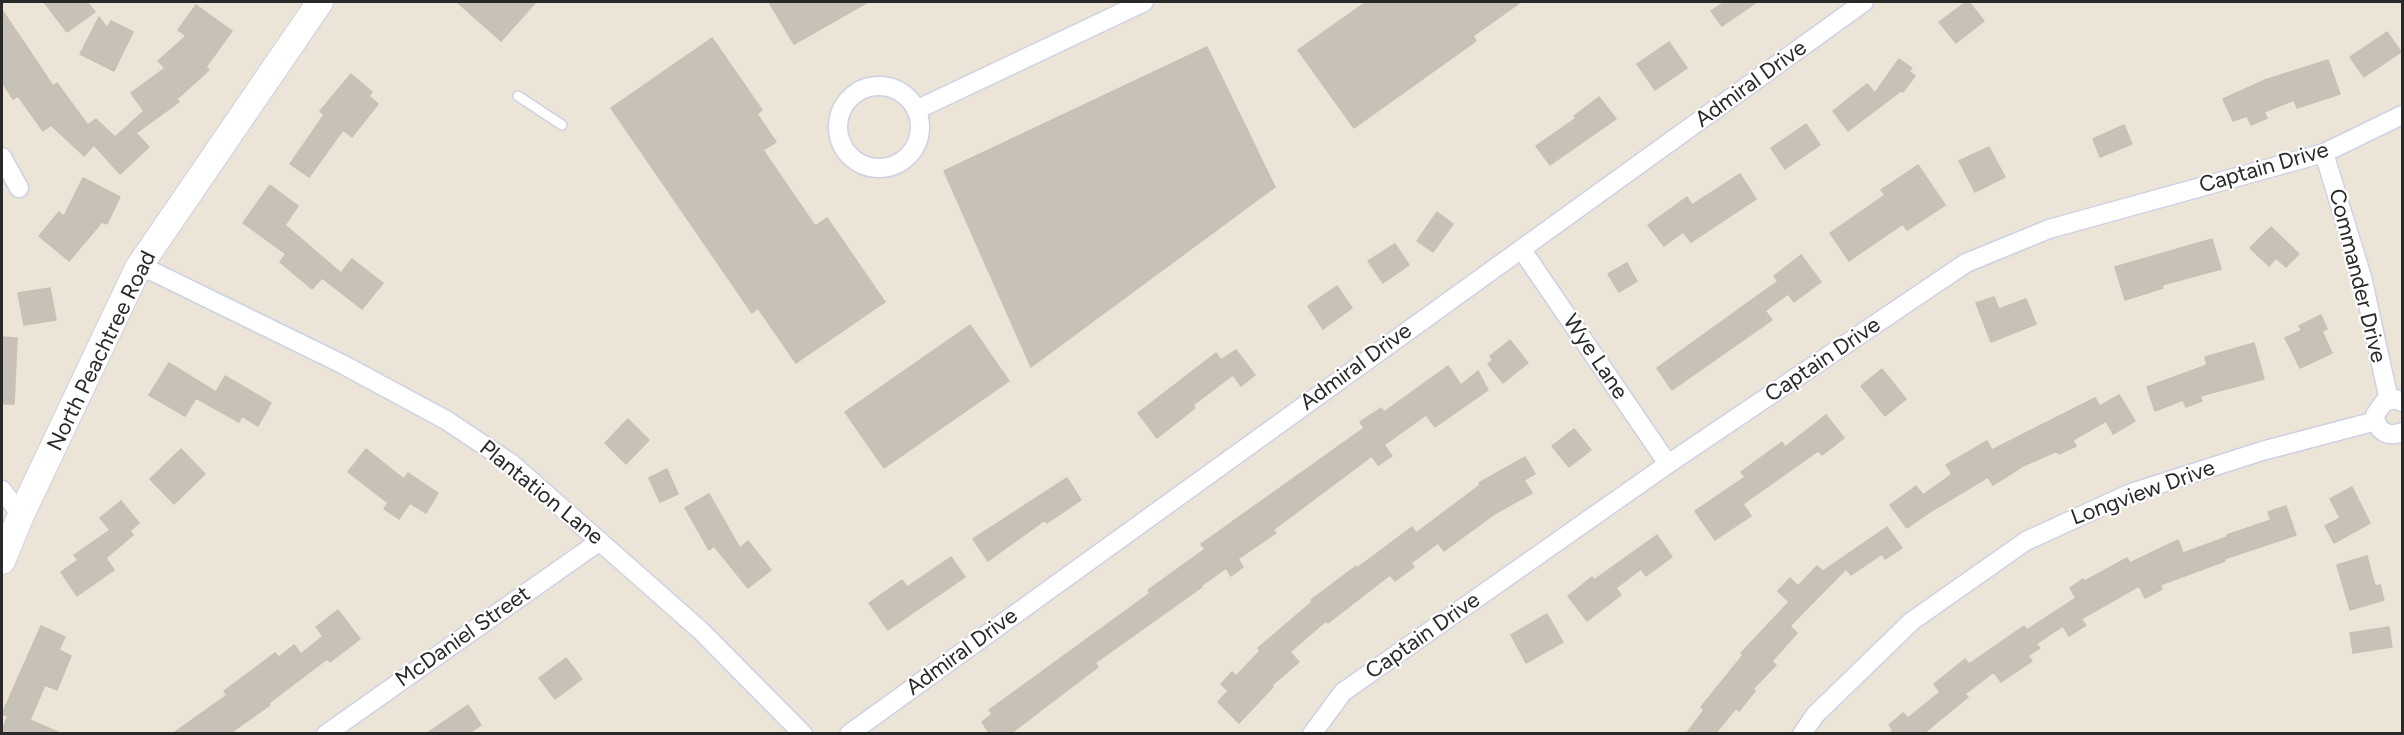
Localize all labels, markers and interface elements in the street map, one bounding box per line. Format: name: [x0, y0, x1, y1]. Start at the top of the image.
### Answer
street label: Admiral Drive: [1690, 35, 1812, 133]
street label: Captain Drive: [2196, 137, 2332, 199]
street label: Commander Drive: [2323, 186, 2391, 366]
street label: North Peachtree Road: [42, 247, 162, 455]
street label: Wye Lane: [1557, 309, 1633, 405]
street label: Captain Drive: [1760, 312, 1886, 408]
street label: Admiral Drive: [1295, 318, 1417, 416]
street label: Plantation Lane: [474, 435, 608, 551]
street label: Longview Drive: [2067, 455, 2219, 531]
street label: McDaniel Street: [391, 581, 535, 693]
street label: Captain Drive: [1361, 587, 1485, 685]
street label: Admiral Drive: [901, 603, 1023, 701]

